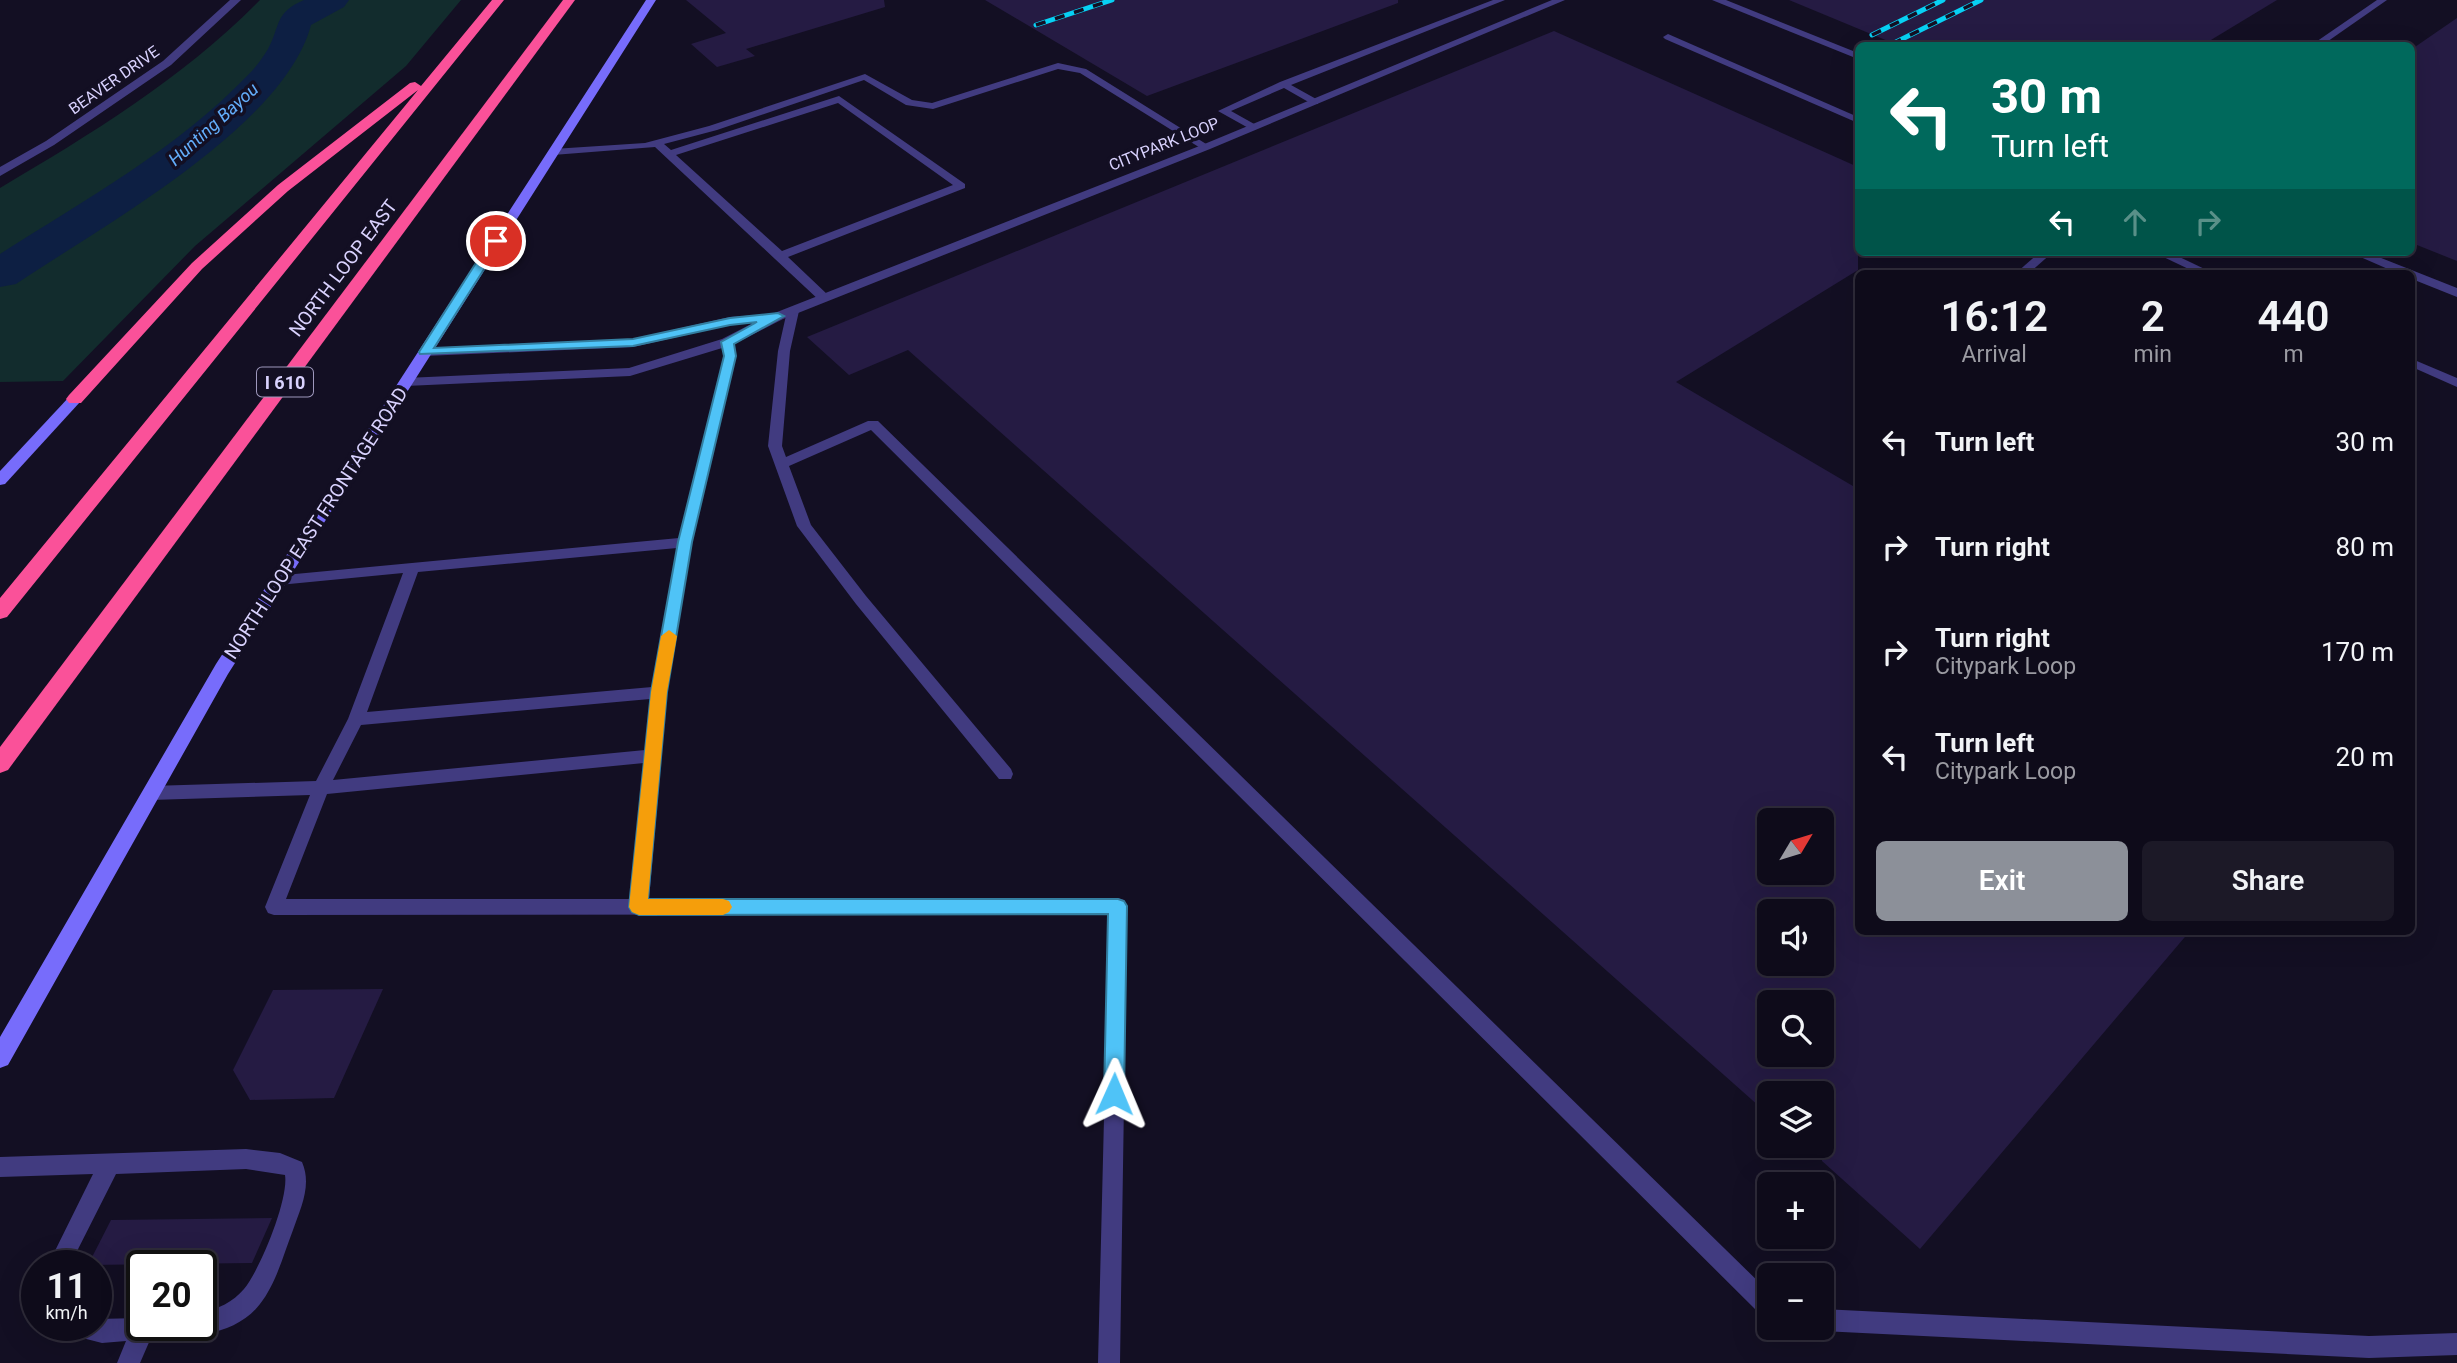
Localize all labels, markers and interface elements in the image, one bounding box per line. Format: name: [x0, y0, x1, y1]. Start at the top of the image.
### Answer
street label: BEAVER DRIVE: [65, 42, 163, 118]
text: 30 m: [1991, 68, 2102, 125]
icon: left: [1876, 70, 1967, 161]
water label: Hunting Bayou: [164, 78, 262, 170]
street label: CITYPARK LOOP: [1106, 113, 1222, 175]
text: Turn left: [1991, 127, 2109, 165]
street label: NORTH LOOP EAST: [284, 195, 402, 341]
icon: left: [2043, 203, 2081, 241]
icon: ahead: [2116, 203, 2154, 241]
icon: right: [2189, 203, 2227, 241]
pin: [466, 211, 526, 271]
icon: arrive: [477, 222, 515, 260]
text: 16:12: [1941, 292, 2048, 341]
text: 2: [2141, 292, 2165, 341]
text: 440: [2257, 292, 2329, 341]
text: Arrival: [1962, 341, 2027, 368]
text: min: [2133, 341, 2172, 368]
text: m: [2283, 341, 2304, 368]
road number: I 610: [257, 368, 313, 396]
street label: NORTH LOOP EAST FRONTAGE ROAD: [219, 383, 413, 663]
icon: left: [1876, 423, 1914, 461]
text: Turn left: [1935, 427, 2034, 457]
text: 30 m: [2336, 427, 2394, 457]
icon: right: [1876, 528, 1914, 566]
text: Turn right: [1935, 532, 2050, 562]
text: 80 m: [2336, 532, 2394, 562]
text: Turn right: [1935, 623, 2050, 653]
icon: right: [1876, 633, 1914, 671]
text: 170 m: [2321, 637, 2394, 667]
text: Citypark Loop: [1935, 653, 2076, 680]
text: Turn left: [1935, 728, 2034, 758]
icon: left: [1876, 738, 1914, 776]
text: 20 m: [2336, 742, 2394, 772]
text: Citypark Loop: [1935, 758, 2076, 785]
north arrow: [1757, 808, 1834, 886]
map controls: [1757, 808, 1834, 1340]
button: Exit: [1876, 841, 2128, 921]
button: Share: [2142, 841, 2394, 921]
button: sound: [1757, 899, 1834, 976]
button: search: [1757, 990, 1834, 1067]
position arrow: [1077, 1057, 1151, 1131]
button: layers: [1757, 1081, 1834, 1158]
button: +: [1757, 1172, 1834, 1249]
speed limit sign: 20: [126, 1250, 217, 1341]
button: −: [1757, 1263, 1834, 1340]
text: 11: [46, 1266, 87, 1307]
text: km/h: [45, 1302, 88, 1323]

